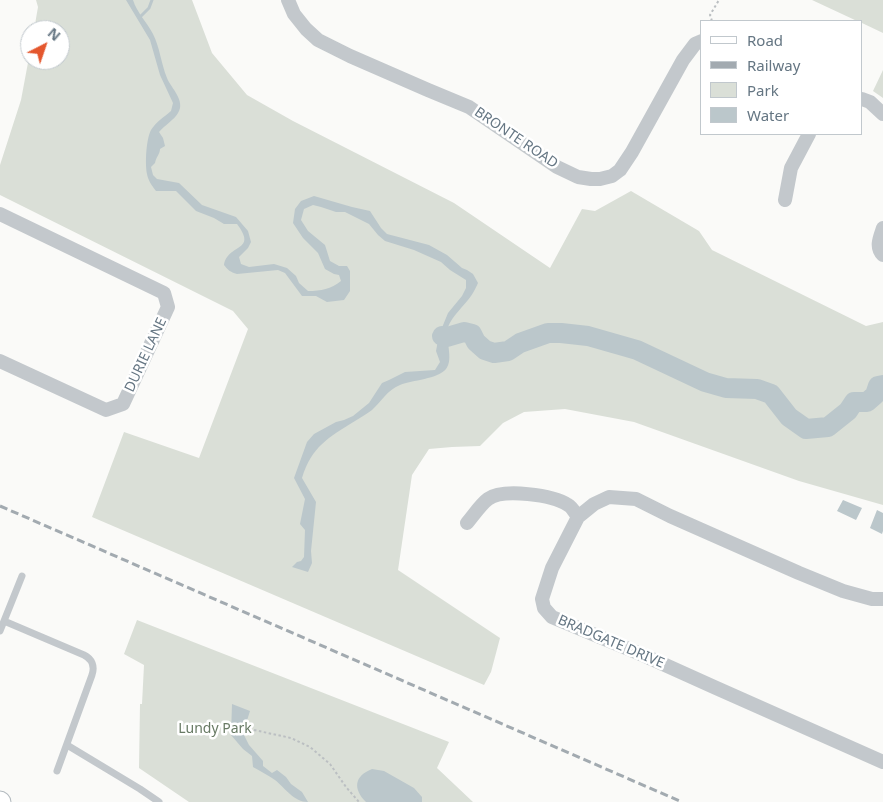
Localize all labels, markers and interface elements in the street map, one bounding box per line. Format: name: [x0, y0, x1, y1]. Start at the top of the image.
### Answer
north arrow: [20, 20, 70, 70]
legend: [700, 20, 863, 135]
text: N: [44, 23, 65, 45]
text: Road: [747, 30, 783, 50]
text: Railway: [747, 55, 800, 75]
text: Park: [747, 80, 779, 100]
street label: BRONTE ROAD: [471, 104, 561, 172]
text: Water: [747, 105, 789, 125]
street label: DURIE LANE: [121, 315, 171, 395]
street label: BRADGATE DRIVE: [555, 612, 667, 672]
park label: Lundy Park: [178, 721, 252, 737]

